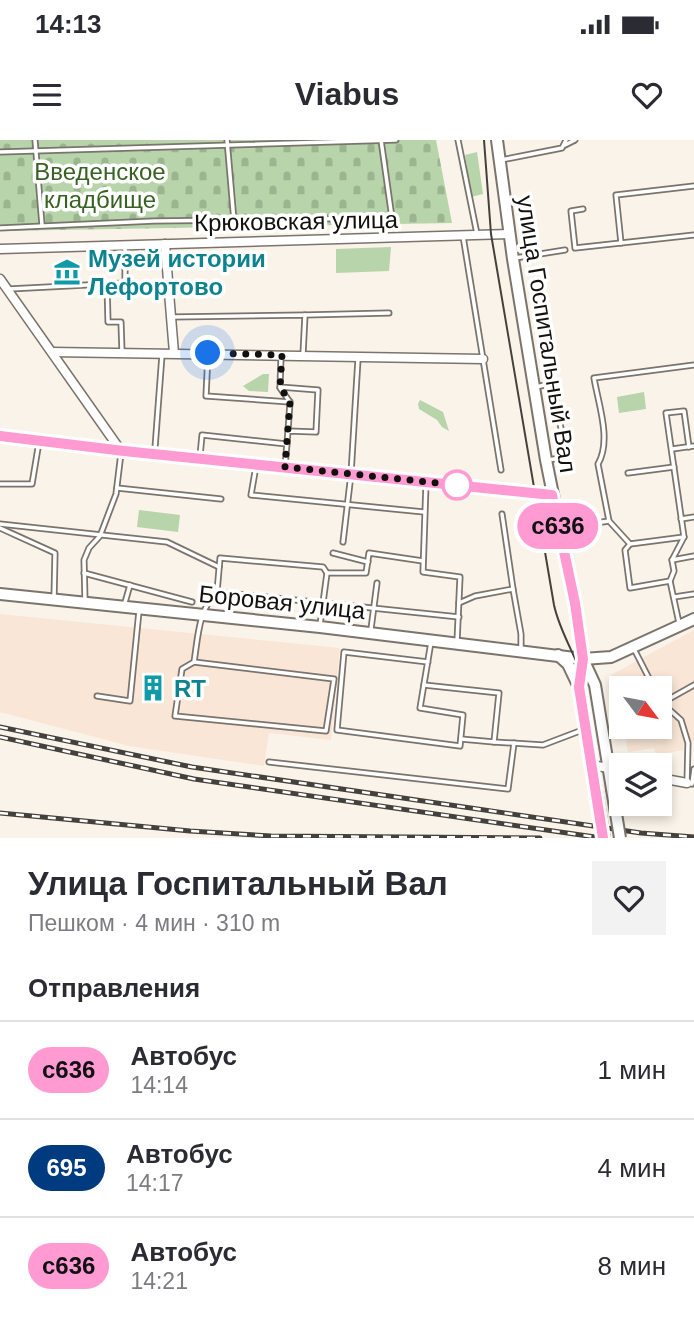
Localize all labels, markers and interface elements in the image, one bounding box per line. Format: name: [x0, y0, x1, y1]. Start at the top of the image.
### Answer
text: 14:13: [35, 9, 102, 39]
icon: menu: [28, 76, 66, 114]
text: Viabus: [295, 76, 399, 112]
icon: heart: [628, 76, 666, 114]
park label: Введенское кладбище: [34, 158, 166, 213]
street label: улица Госпитальный Вал: [512, 193, 582, 475]
street label: Крюковская улица: [194, 206, 399, 236]
place label: Музей истории Лефортово: [88, 245, 266, 300]
museum icon: Музей истории Лефортово: [52, 257, 82, 287]
your location: [190, 335, 225, 370]
unlabelled marker: [442, 470, 472, 500]
line badge: с636: [509, 503, 607, 549]
text: с636: [531, 512, 585, 539]
street label: Боровая улица: [197, 580, 367, 624]
building icon: RT: [138, 673, 168, 703]
place label: RT: [174, 675, 206, 702]
north arrow: [609, 676, 672, 738]
map controls: [609, 676, 672, 816]
button: layers: [609, 753, 672, 816]
button: heart: [592, 861, 666, 935]
text: Улица Госпитальный Вал: [28, 865, 448, 902]
text: Пешком · 4 мин · 310 m: [28, 910, 280, 936]
text: Отправления: [28, 973, 200, 1003]
text: Автобус: [130, 1041, 237, 1071]
text: 1 мин: [598, 1055, 666, 1085]
text: с636: [42, 1056, 95, 1083]
text: 14:14: [130, 1072, 188, 1098]
text: Автобус: [126, 1139, 233, 1169]
text: 4 мин: [598, 1153, 666, 1183]
text: 695: [46, 1154, 87, 1181]
text: 14:17: [126, 1170, 184, 1196]
text: Автобус: [130, 1237, 237, 1267]
text: 8 мин: [598, 1251, 666, 1281]
text: с636: [42, 1252, 95, 1279]
text: 14:21: [130, 1268, 188, 1294]

